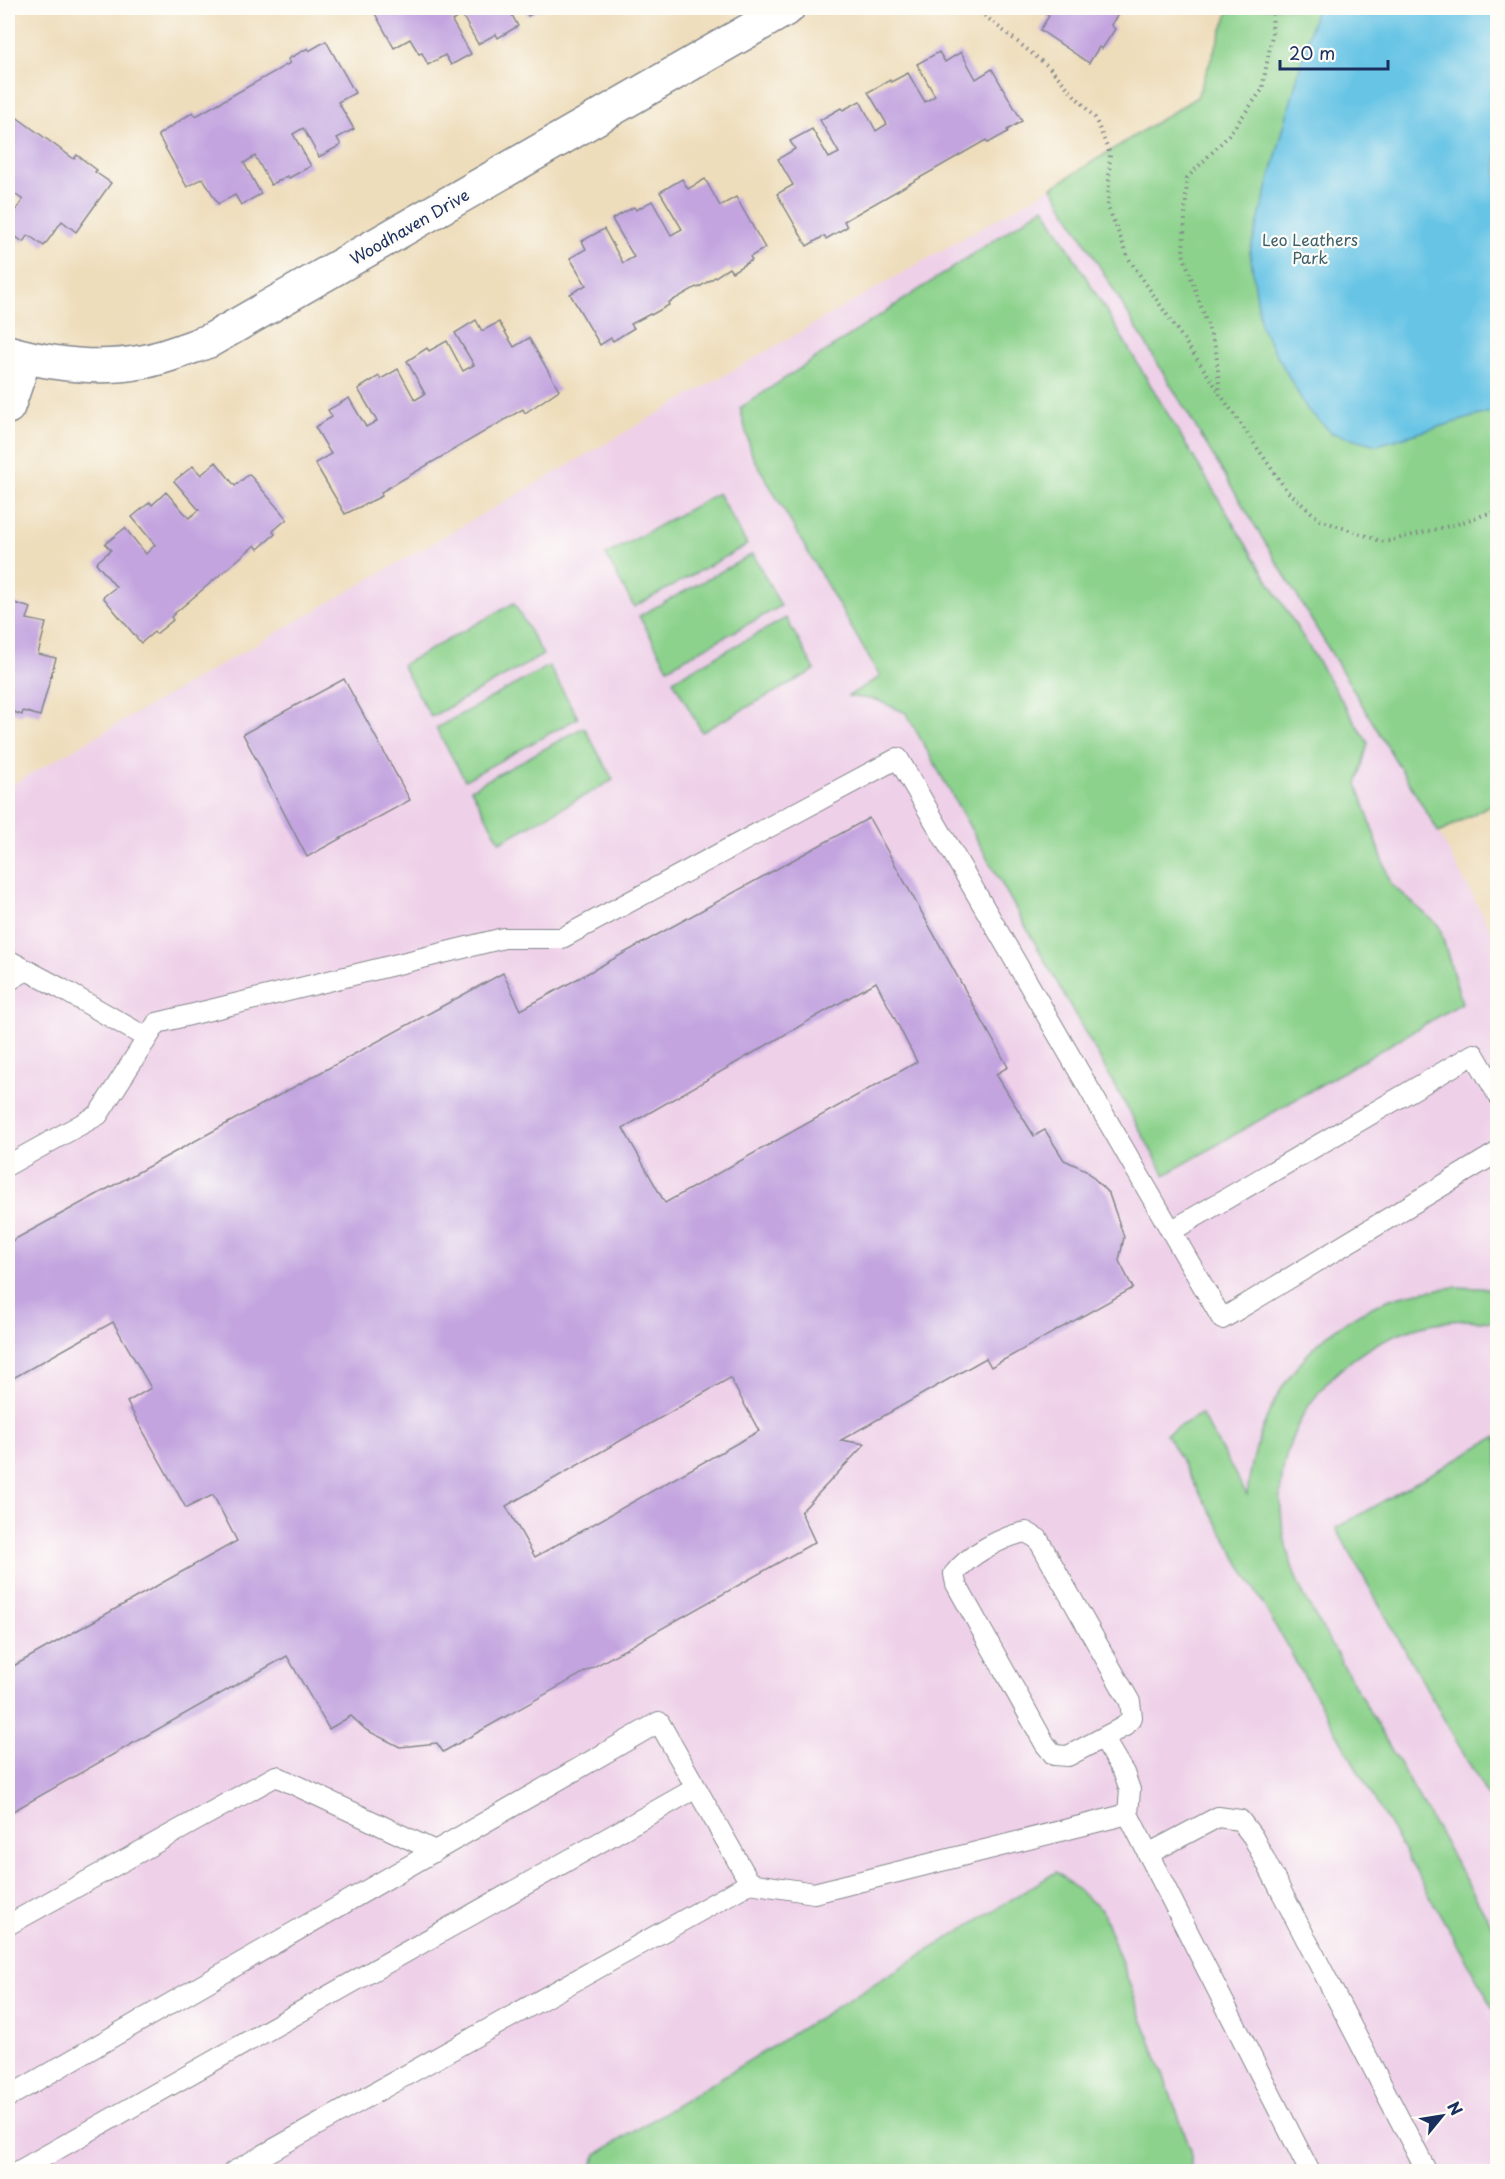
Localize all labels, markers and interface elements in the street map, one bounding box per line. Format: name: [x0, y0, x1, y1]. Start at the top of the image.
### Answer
scale bar: [1280, 33, 1388, 71]
text: 20 m: [1289, 39, 1335, 66]
street label: Woodhaven Drive: [345, 182, 473, 270]
park label: Leo Leathers Park: [1262, 227, 1358, 269]
north arrow: [1412, 2086, 1472, 2146]
text: N: [1442, 2097, 1469, 2119]

